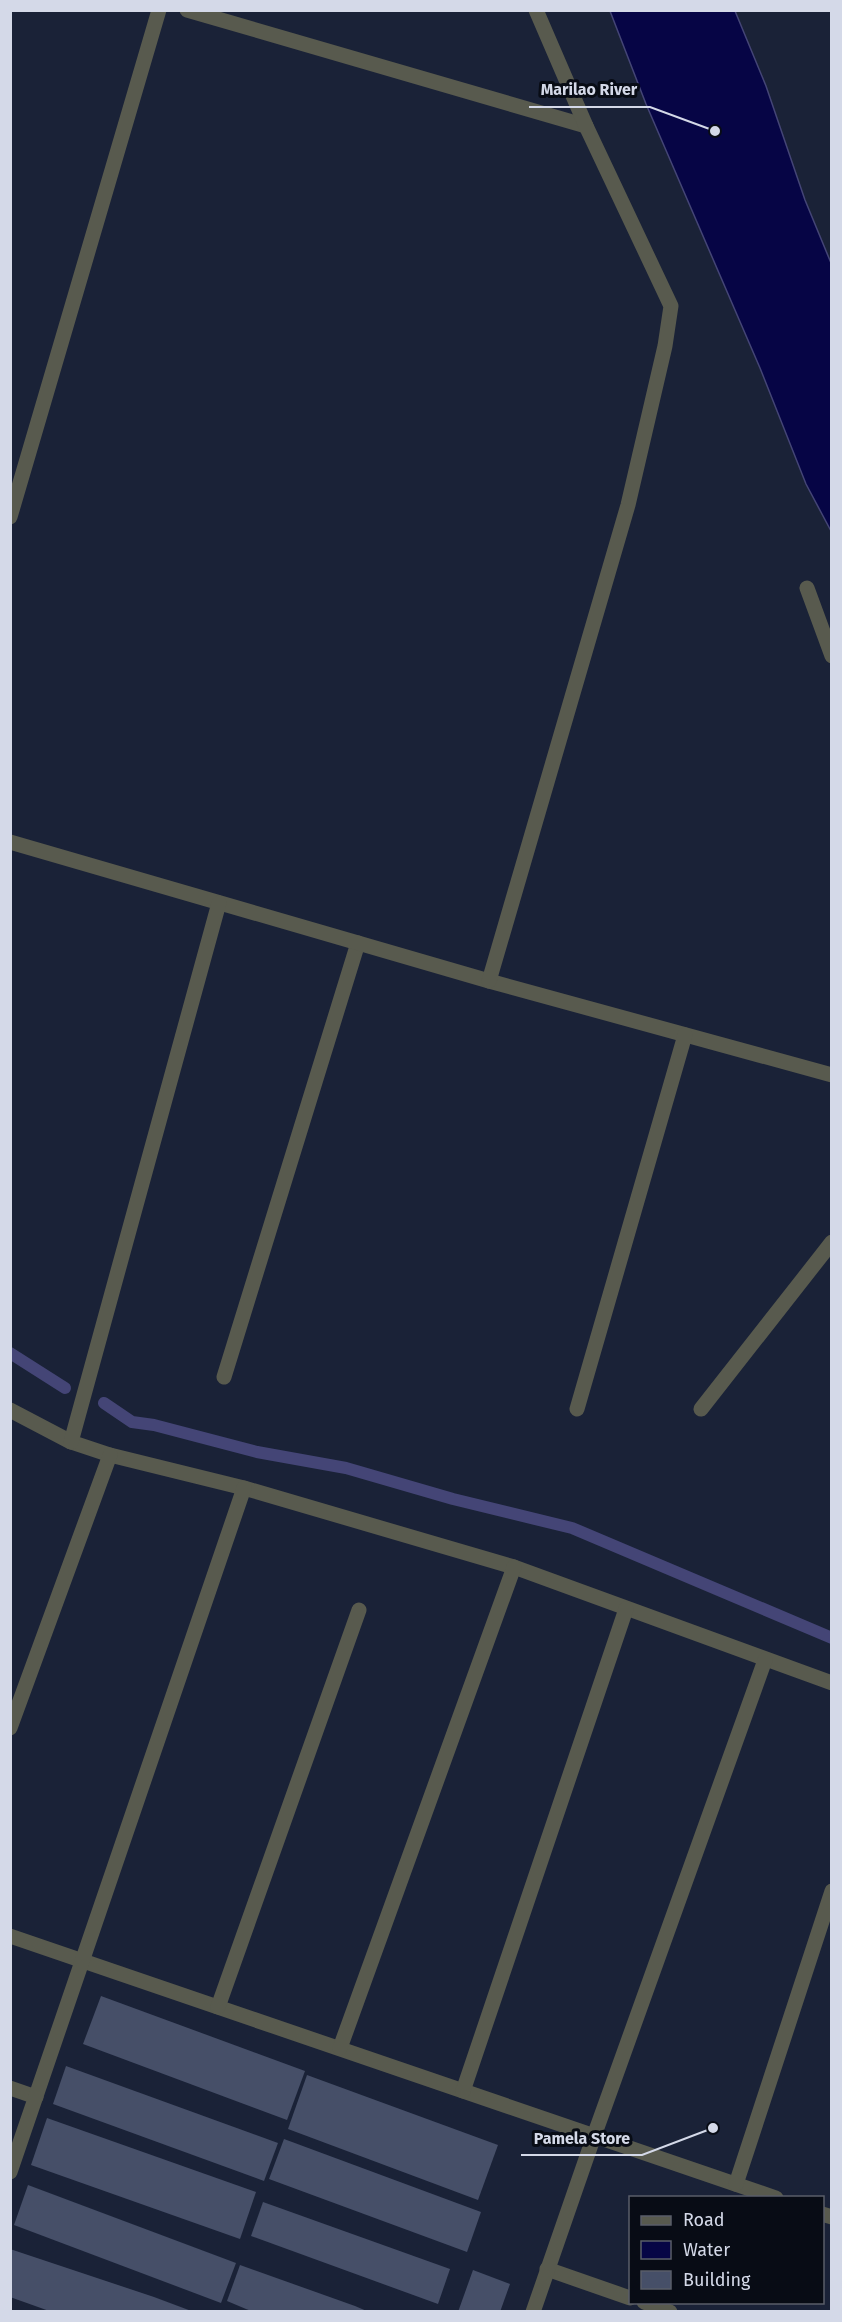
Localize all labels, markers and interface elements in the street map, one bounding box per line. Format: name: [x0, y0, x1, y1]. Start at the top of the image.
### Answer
callout: Marilao River: [529, 73, 650, 107]
text: Marilao River: [541, 80, 638, 99]
callout: Pamela Store: [521, 2121, 642, 2155]
text: Pamela Store: [534, 2129, 630, 2148]
legend: [629, 2196, 824, 2304]
text: Road: [683, 2209, 725, 2231]
text: Water: [683, 2239, 730, 2261]
text: Building: [683, 2269, 751, 2291]

